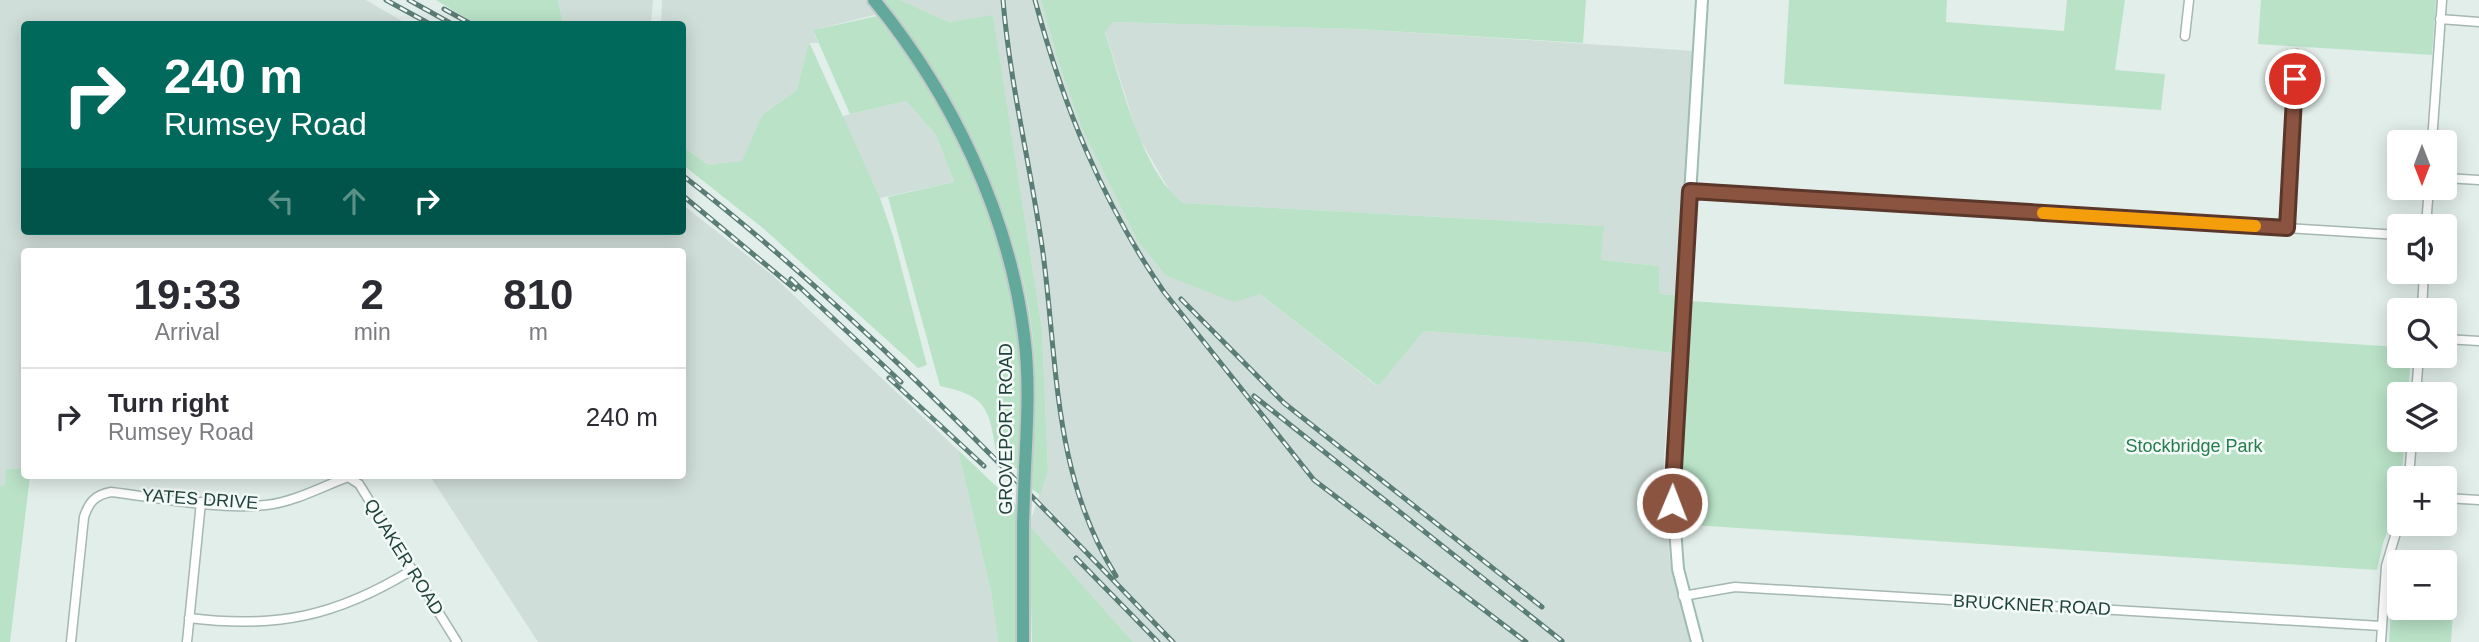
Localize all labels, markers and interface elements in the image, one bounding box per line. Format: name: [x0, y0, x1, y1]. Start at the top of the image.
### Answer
icon: right: [49, 49, 140, 140]
text: 240 m: [164, 49, 303, 103]
pin: [2265, 49, 2325, 109]
icon: arrive: [2276, 60, 2314, 98]
text: Rumsey Road: [164, 106, 367, 142]
north arrow: [2387, 130, 2457, 200]
map controls: [2387, 130, 2457, 620]
icon: left: [262, 182, 300, 220]
icon: ahead: [335, 182, 373, 220]
icon: right: [408, 182, 446, 220]
button: sound: [2387, 214, 2457, 284]
text: 19:33: [134, 271, 241, 318]
text: 2: [360, 271, 384, 318]
text: 810: [503, 271, 573, 318]
button: search: [2387, 298, 2457, 368]
text: Arrival: [155, 319, 220, 345]
text: min: [354, 319, 391, 345]
text: m: [529, 319, 548, 345]
street label: GROVEPORT ROAD: [996, 343, 1016, 515]
button: layers: [2387, 382, 2457, 452]
text: Turn right: [108, 388, 229, 418]
icon: right: [49, 398, 87, 436]
text: 240 m: [586, 402, 658, 432]
text: Rumsey Road: [108, 419, 254, 445]
park label: Stockbridge Park: [2125, 436, 2264, 456]
position arrow: [1635, 466, 1709, 540]
button: +: [2387, 466, 2457, 536]
street label: YATES DRIVE: [141, 485, 259, 513]
street label: QUAKER ROAD: [360, 495, 448, 619]
button: −: [2387, 550, 2457, 620]
street label: BRUCKNER ROAD: [1953, 591, 2111, 619]

